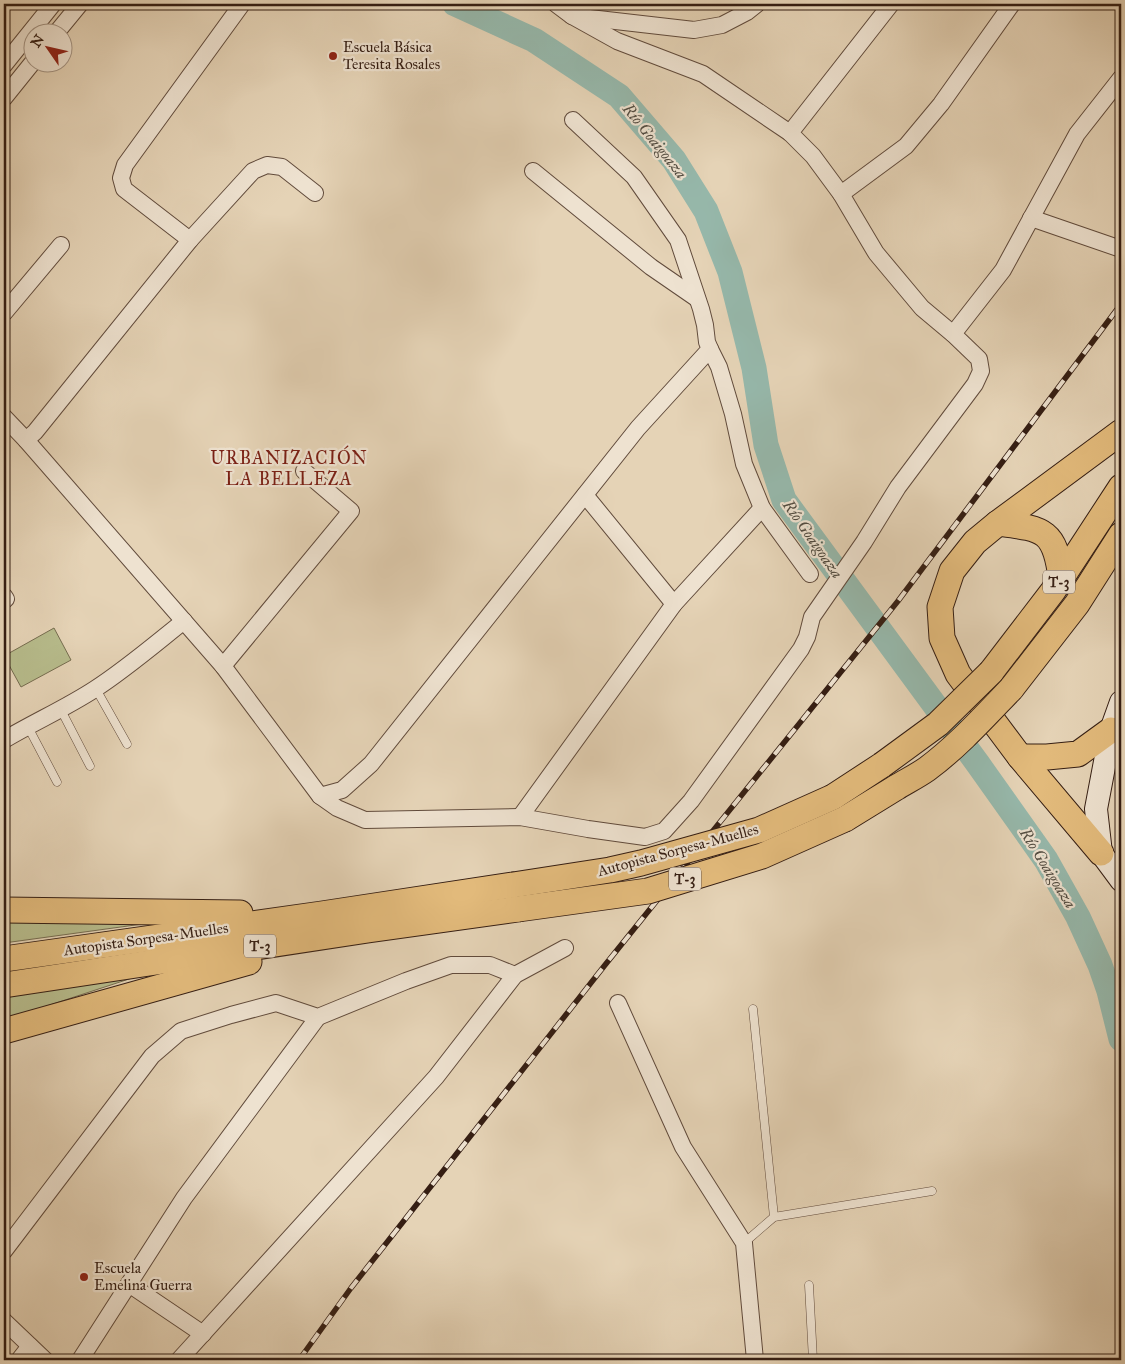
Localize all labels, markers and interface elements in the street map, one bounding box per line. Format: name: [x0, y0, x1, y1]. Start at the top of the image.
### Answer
north arrow: [22, 22, 72, 72]
text: N: [27, 31, 48, 51]
place label: Escuela Básica Teresita Rosales: [343, 38, 440, 73]
marker: Escuela Básica Teresita Rosales: [327, 50, 339, 62]
water label: Río Goaigoaza: [618, 99, 691, 183]
district label: URBANIZACIÓN LA BELLEZA: [210, 445, 368, 490]
water label: Río Goaigoaza: [778, 495, 847, 582]
road number: T-3: [1043, 570, 1075, 594]
street label: Autopista Sorpesa-Muelles: [595, 820, 760, 880]
water label: Río Goaigoaza: [1015, 823, 1080, 912]
road number: T-3: [669, 868, 701, 891]
street label: Autopista Sorpesa-Muelles: [62, 919, 229, 960]
road number: T-3: [244, 934, 276, 958]
place label: Escuela Emelina Guerra: [94, 1259, 193, 1294]
marker: Escuela Emelina Guerra: [78, 1271, 90, 1283]

